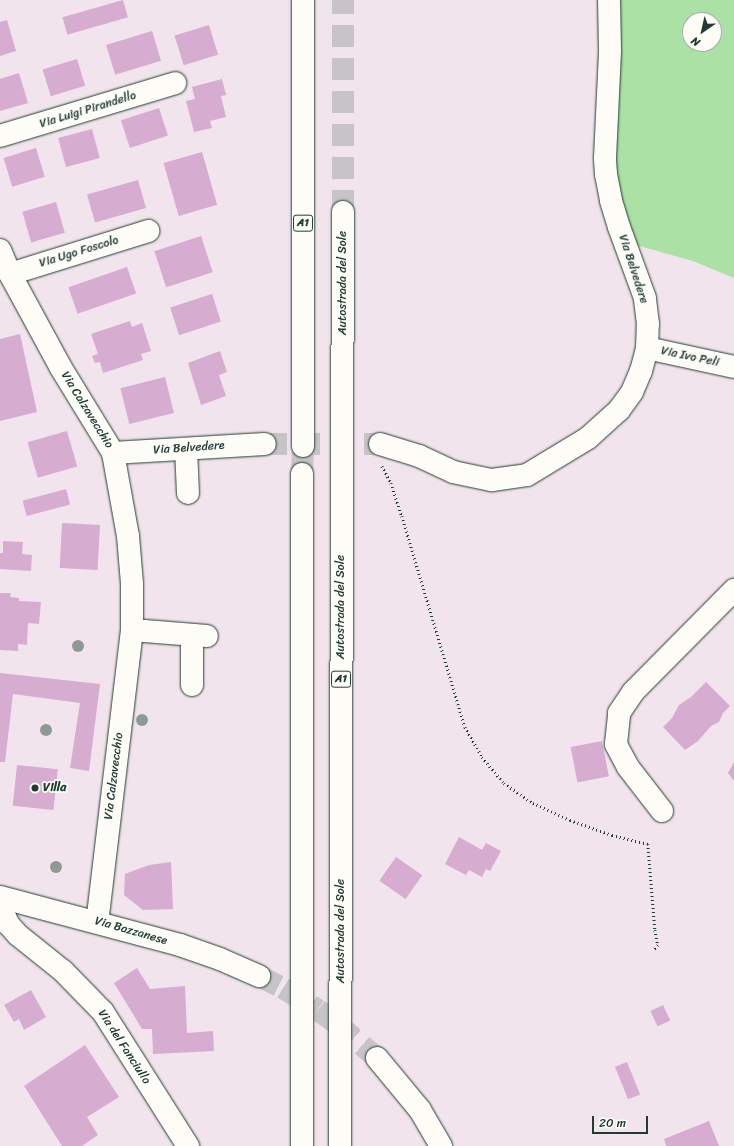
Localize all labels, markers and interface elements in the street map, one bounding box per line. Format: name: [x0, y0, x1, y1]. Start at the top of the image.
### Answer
north arrow: [682, 12, 722, 52]
text: N: [687, 32, 704, 52]
street label: Via Luigi Pirandello: [38, 88, 138, 132]
road number: A1: [293, 214, 313, 232]
street label: Autostrada del Sole: [336, 231, 350, 335]
street label: Via Ugo Foscolo: [37, 233, 121, 271]
street label: Via Belvedere: [615, 233, 651, 305]
street label: Via Ivo Peli: [659, 344, 721, 370]
street label: Via Calzavecchio: [58, 369, 116, 451]
street label: Via Belvedere: [153, 438, 225, 458]
street label: Autostrada del Sole: [334, 555, 348, 659]
road number: A1: [331, 670, 351, 688]
street label: Via Calzavecchio: [102, 732, 126, 820]
place label: Villa: [43, 781, 66, 795]
marker: Villa: [30, 783, 40, 793]
street label: Autostrada del Sole: [334, 879, 348, 983]
street label: Via Bazzanese: [93, 914, 169, 948]
street label: Via del Fanciullo: [94, 1007, 154, 1087]
scale bar: [594, 1108, 650, 1134]
text: 20 m: [599, 1112, 626, 1134]

